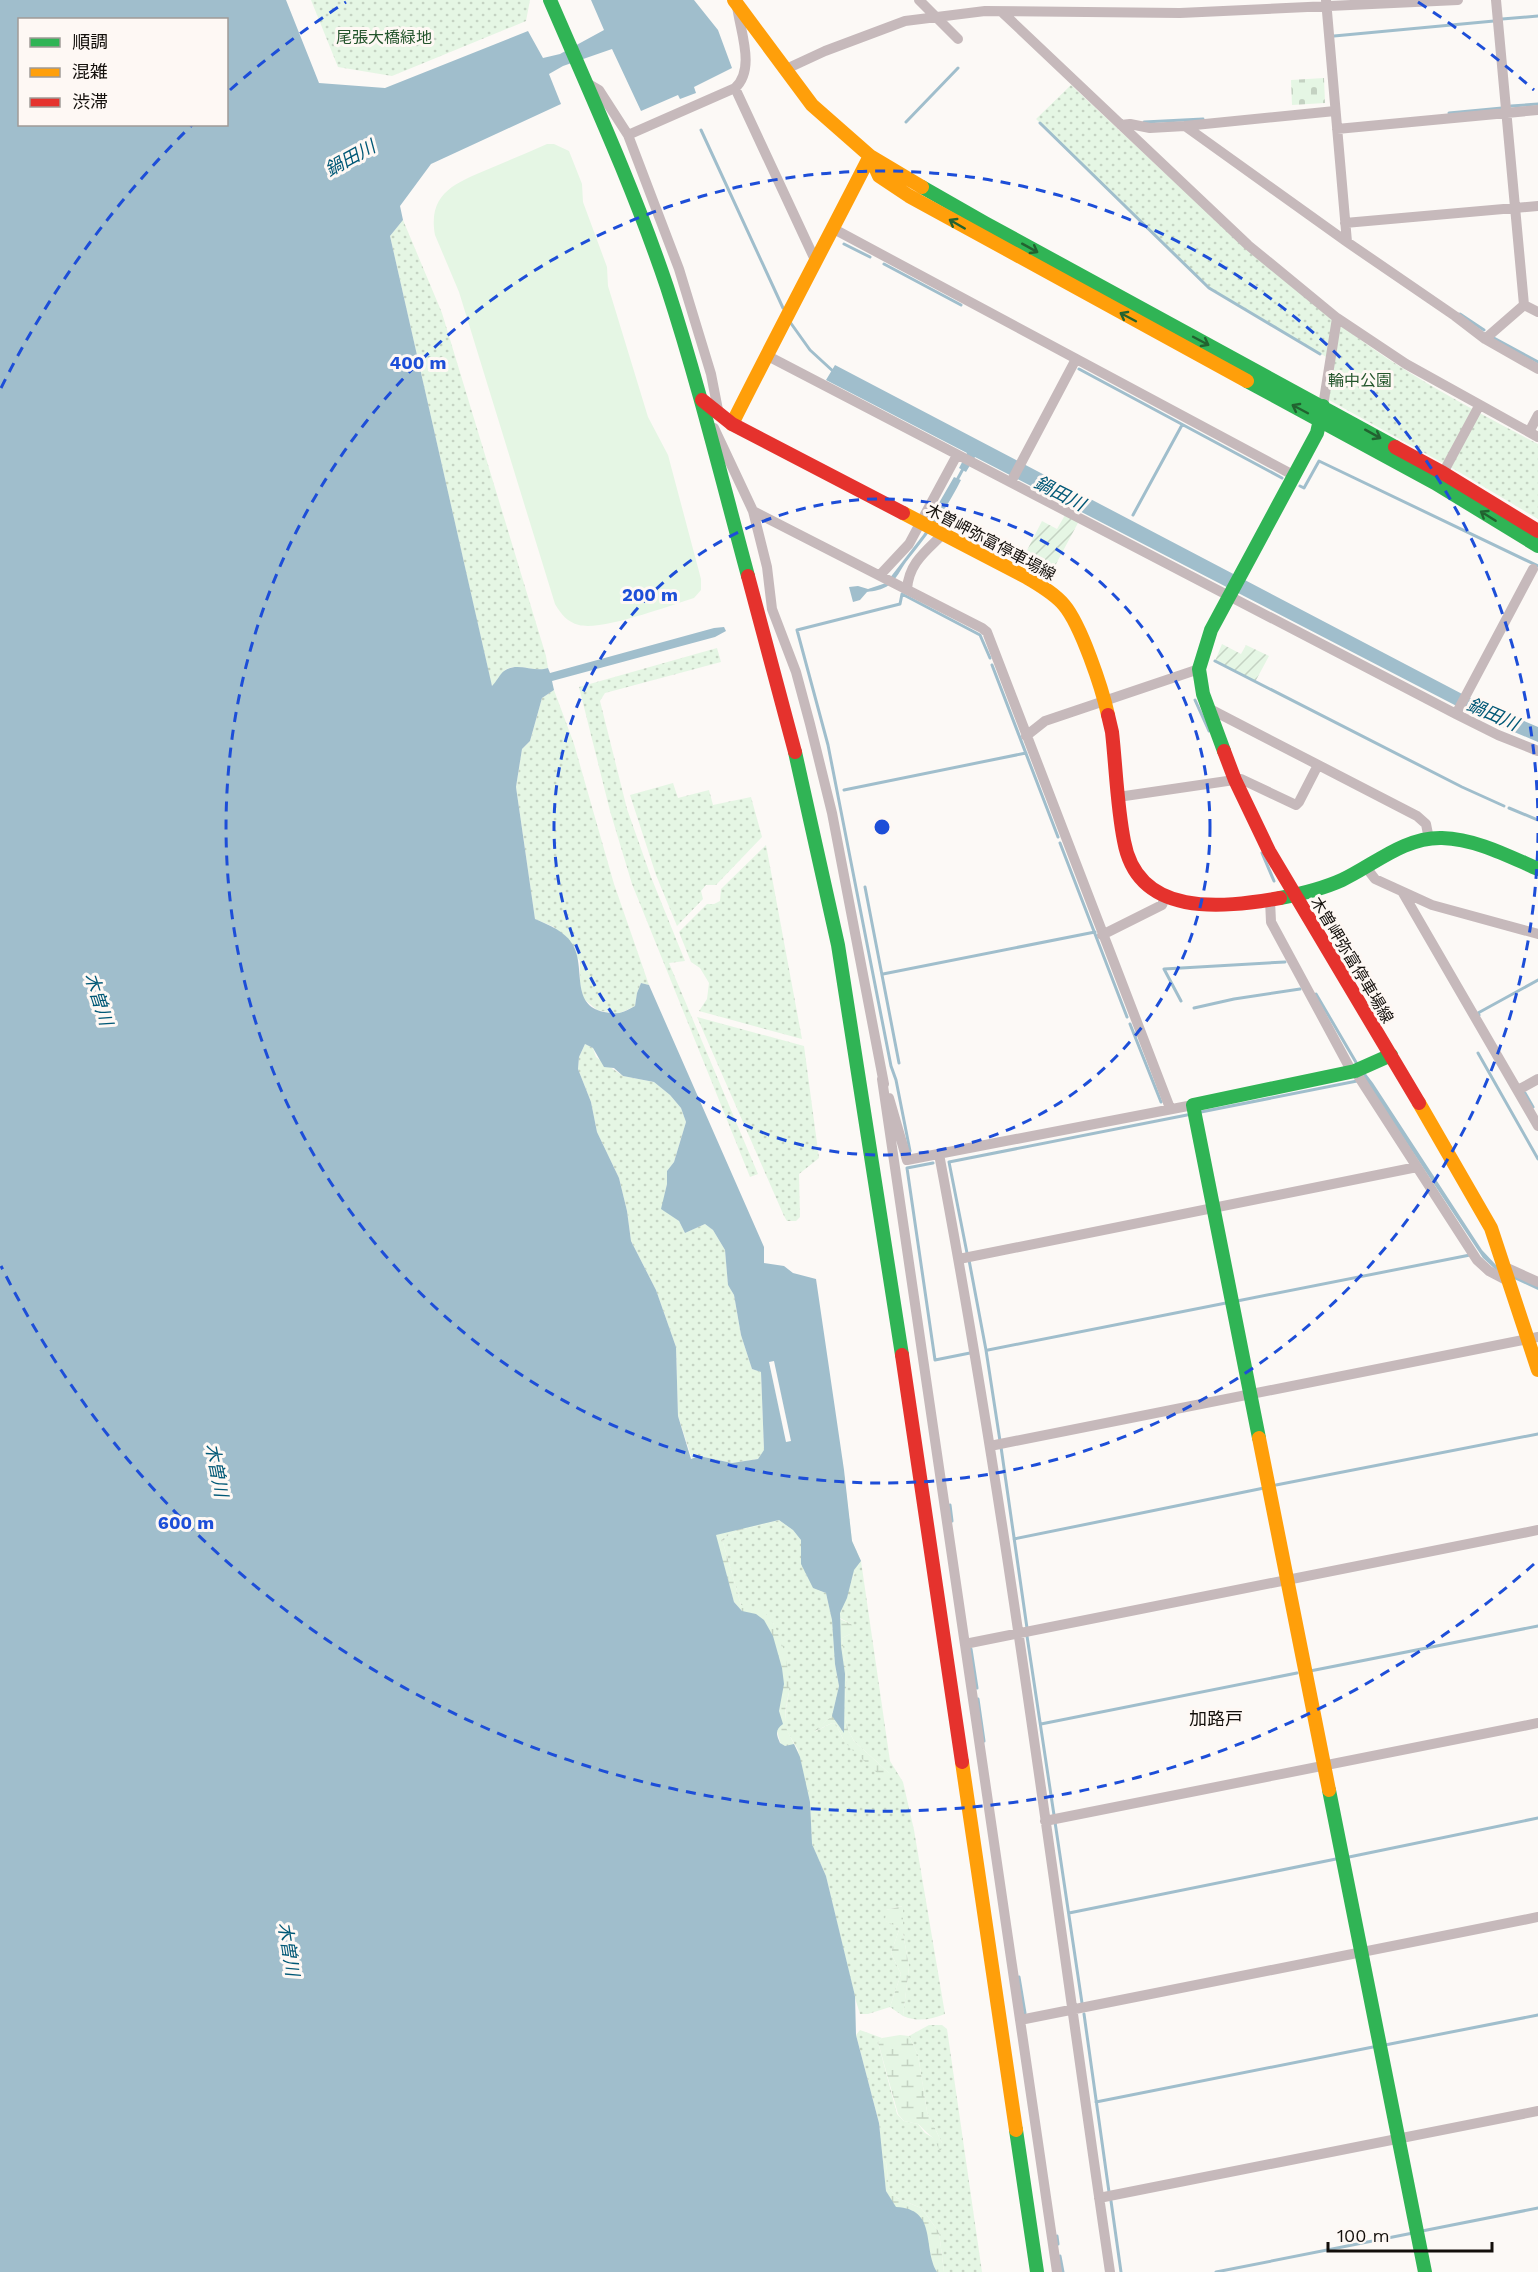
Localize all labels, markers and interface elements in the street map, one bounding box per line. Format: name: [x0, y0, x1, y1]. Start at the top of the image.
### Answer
legend: [18, 18, 228, 126]
park label: 尾張大橋緑地: [336, 28, 432, 47]
text: 順調: [72, 31, 108, 52]
text: 混雑: [72, 61, 108, 82]
text: 渋滞: [72, 91, 108, 112]
water label: 鍋田川: [321, 135, 380, 180]
one-way arrow: [949, 217, 966, 229]
one-way arrow: [1021, 242, 1038, 254]
one-way arrow: [1120, 311, 1138, 322]
one-way arrow: [1192, 336, 1210, 347]
text: 400 m: [390, 352, 446, 373]
park label: 輪中公園: [1328, 371, 1392, 390]
one-way arrow: [1292, 403, 1310, 414]
one-way arrow: [1364, 428, 1381, 440]
water label: 鍋田川: [1031, 471, 1091, 516]
street label: 木曽岬弥富停車場線: [923, 500, 1059, 584]
one-way arrow: [1480, 509, 1497, 521]
text: 200 m: [622, 584, 678, 605]
water label: 鍋田川: [1464, 693, 1524, 735]
centre of rings: [872, 817, 892, 837]
street label: 木曽岬弥富停車場線: [1307, 893, 1397, 1027]
water label: 木曽川: [81, 970, 118, 1030]
water label: 木曽川: [202, 1441, 233, 1500]
text: 600 m: [158, 1512, 214, 1533]
district label: 加路戸: [1189, 1708, 1243, 1729]
water label: 木曽川: [274, 1921, 304, 1979]
scale bar: [1328, 2215, 1492, 2253]
text: 100 m: [1337, 2225, 1390, 2246]

